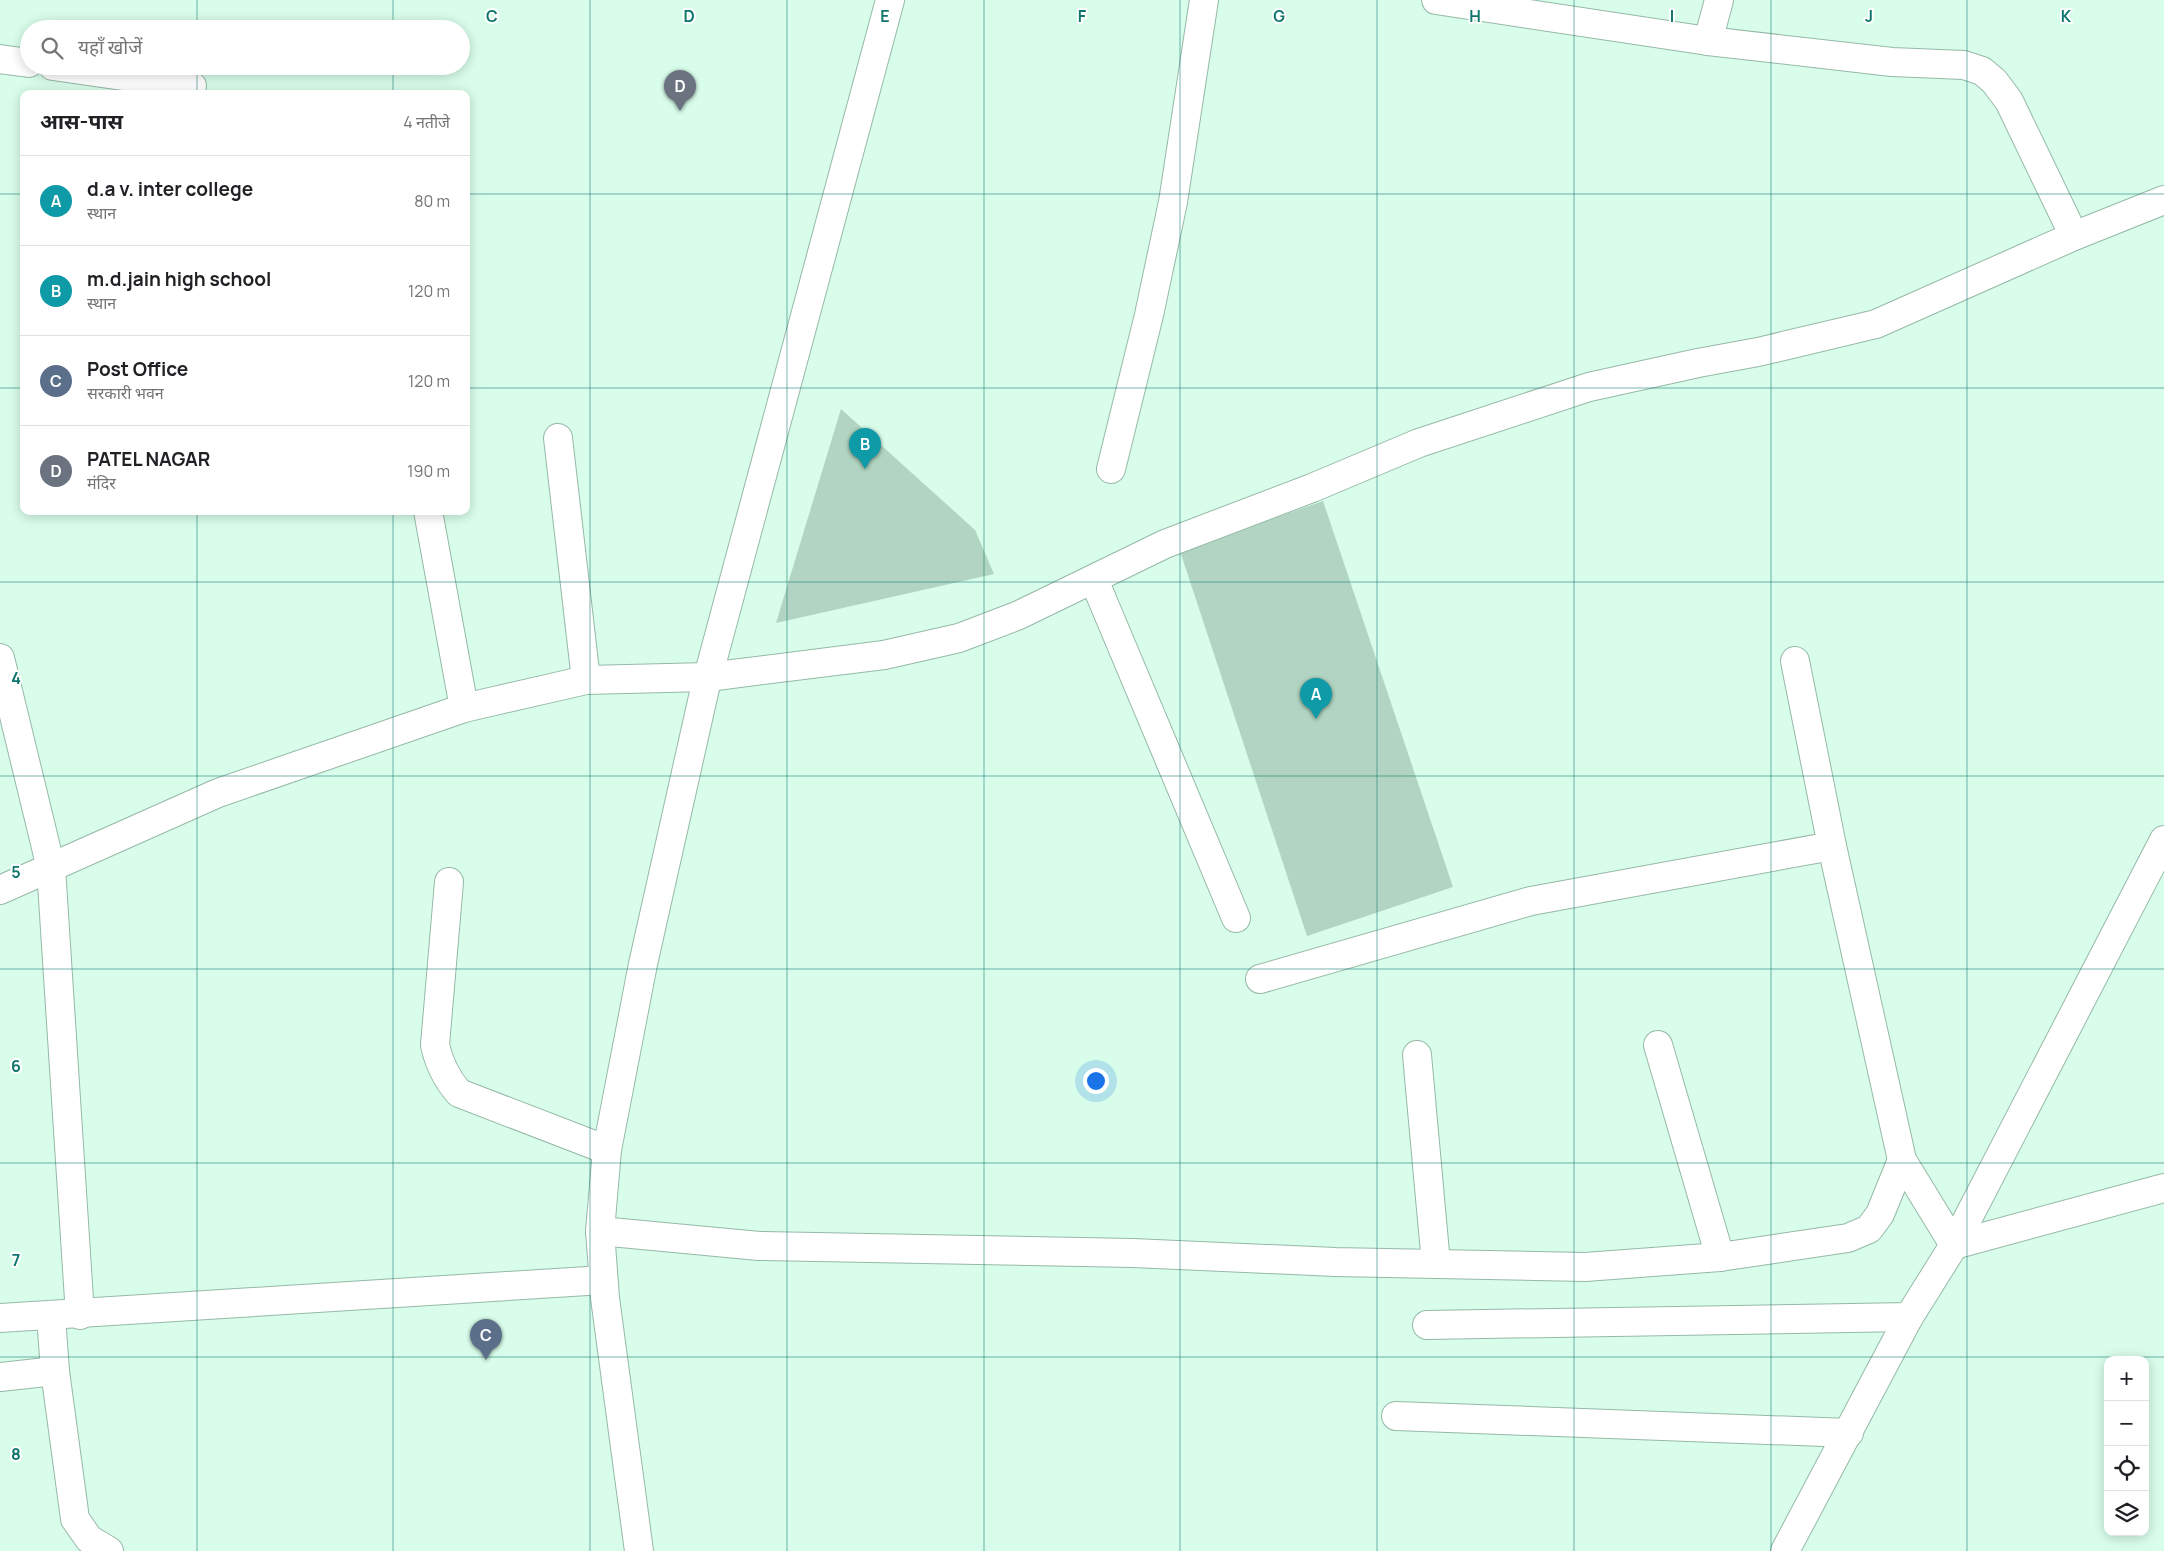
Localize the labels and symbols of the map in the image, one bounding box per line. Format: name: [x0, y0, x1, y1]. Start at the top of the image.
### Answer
text: C: [486, 5, 498, 27]
text: D: [683, 5, 695, 27]
text: E: [880, 5, 890, 27]
text: F: [1078, 5, 1087, 27]
text: G: [1273, 5, 1285, 27]
text: H: [1469, 5, 1481, 27]
text: I: [1670, 5, 1674, 27]
text: J: [1865, 5, 1873, 27]
text: K: [2061, 5, 2072, 27]
pin: D: [664, 70, 696, 111]
pin: B: [849, 428, 881, 469]
text: 4: [11, 667, 21, 689]
pin: A: [1300, 678, 1332, 719]
text: 5: [11, 861, 21, 883]
text: 6: [11, 1055, 21, 1077]
your location: [1083, 1068, 1109, 1094]
text: 7: [12, 1249, 20, 1271]
pin: C: [470, 1319, 502, 1360]
text: 8: [11, 1443, 21, 1465]

